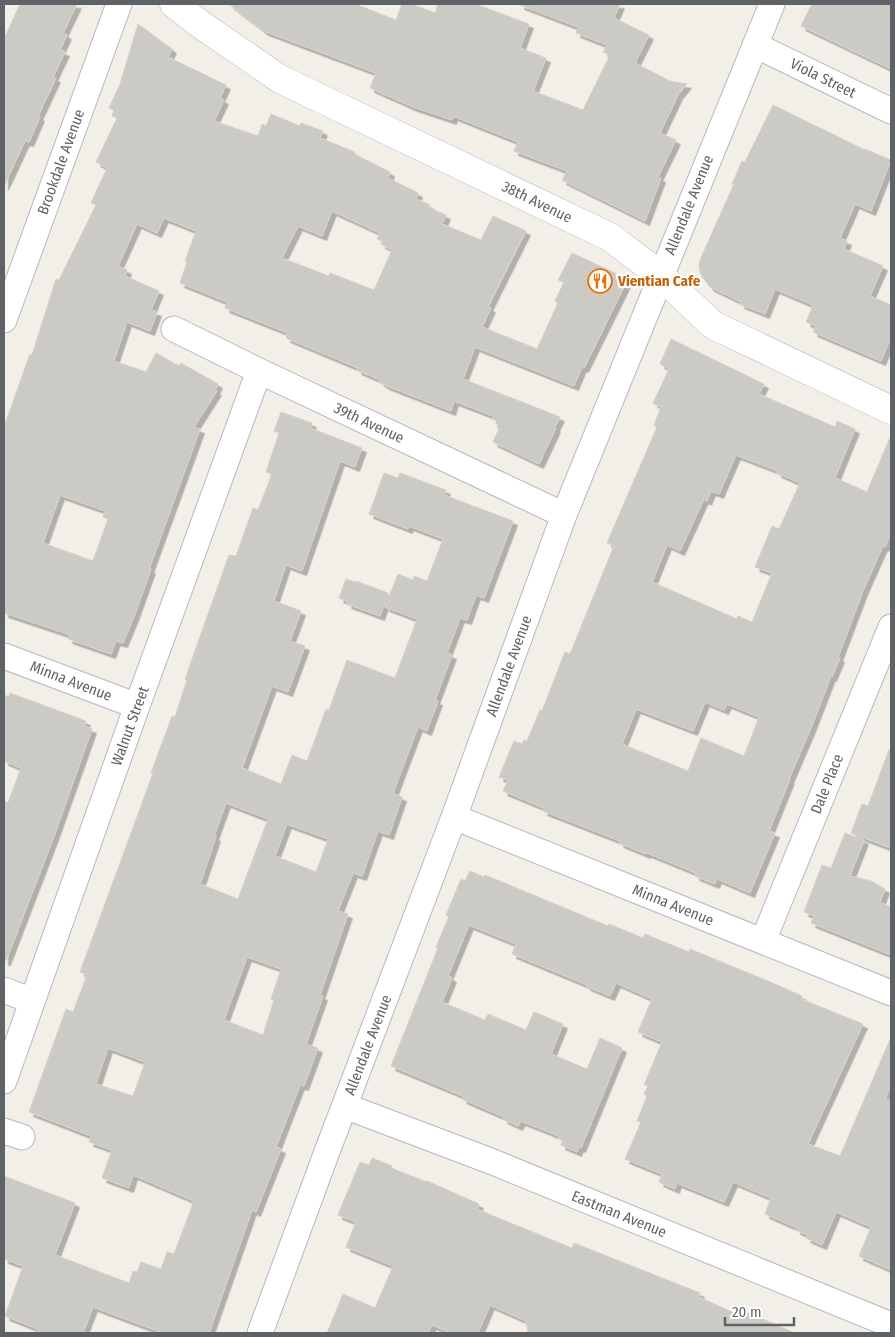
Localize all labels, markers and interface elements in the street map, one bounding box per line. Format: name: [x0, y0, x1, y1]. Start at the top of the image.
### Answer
street label: Viola Street: [787, 54, 859, 102]
street label: Brookdale Avenue: [34, 107, 88, 217]
street label: Allendale Avenue: [661, 152, 717, 258]
street label: 38th Avenue: [499, 177, 575, 227]
restaurant icon: Vientian Cafe: [587, 268, 613, 294]
place label: Vientian Cafe: [617, 272, 701, 290]
street label: 39th Avenue: [331, 399, 407, 447]
street label: Allendale Avenue: [482, 613, 536, 719]
street label: Minna Avenue: [28, 657, 114, 705]
street label: Walnut Street: [107, 684, 153, 768]
street label: Dale Place: [807, 751, 847, 817]
street label: Minna Avenue: [630, 881, 716, 929]
street label: Allendale Avenue: [341, 992, 395, 1098]
street label: Eastman Avenue: [569, 1187, 669, 1241]
scale bar: [725, 1294, 794, 1326]
text: 20 m: [732, 1303, 762, 1321]

